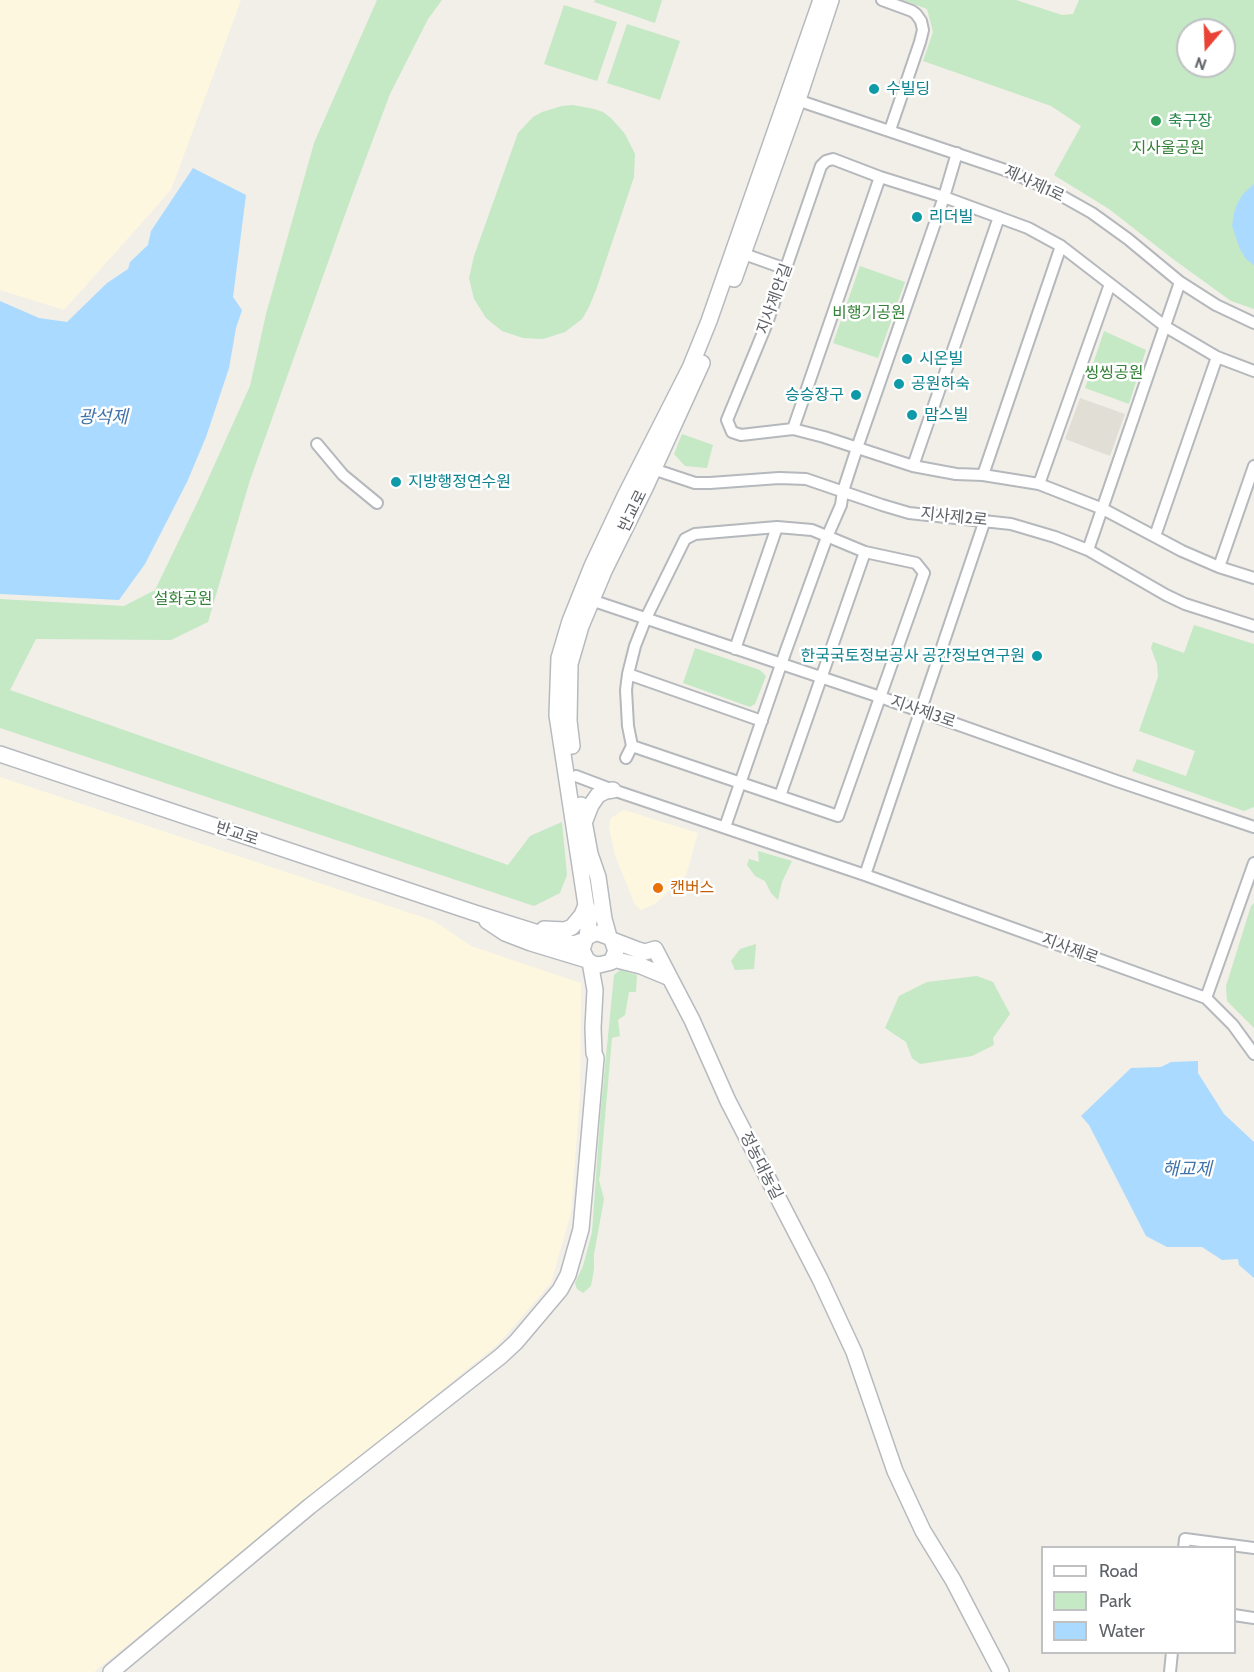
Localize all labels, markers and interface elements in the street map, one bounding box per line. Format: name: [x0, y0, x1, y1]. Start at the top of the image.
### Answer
north arrow: [1176, 18, 1236, 78]
text: N: [1192, 53, 1209, 74]
place label: 수빌딩: [886, 79, 930, 99]
marker: 수빌딩: [867, 82, 881, 96]
place label: 축구장: [1168, 111, 1212, 131]
marker: 축구장: [1149, 114, 1163, 128]
park label: 지사울공원: [1131, 138, 1205, 158]
street label: 제사제1로: [1001, 162, 1067, 206]
place label: 리더빌: [929, 207, 973, 227]
marker: 리더빌: [910, 210, 924, 224]
street label: 지사제안길: [753, 261, 797, 337]
park label: 비행기공원: [832, 303, 906, 323]
place label: 시온빌: [919, 349, 963, 369]
marker: 시온빌: [900, 352, 914, 366]
park label: 씽씽공원: [1085, 363, 1143, 383]
place label: 공원하숙: [911, 374, 970, 394]
marker: 공원하숙: [892, 377, 906, 391]
place label: 승승장구: [785, 385, 844, 405]
marker: 승승장구: [849, 388, 863, 402]
place label: 맘스빌: [924, 405, 968, 425]
water label: 광석제: [78, 407, 128, 429]
marker: 맘스빌: [905, 408, 919, 422]
place label: 지방행정연수원: [408, 472, 511, 492]
marker: 지방행정연수원: [389, 475, 403, 489]
street label: 반교로: [615, 487, 651, 535]
street label: 지사제2로: [920, 504, 988, 530]
park label: 설화공원: [154, 589, 212, 609]
place label: 한국국토정보공사 공간정보연구원: [801, 646, 1025, 666]
marker: 한국국토정보공사 공간정보연구원: [1030, 649, 1044, 663]
street label: 지사제3로: [888, 692, 958, 732]
street label: 반교로: [213, 818, 261, 850]
place label: 캔버스: [670, 878, 714, 898]
marker: 캔버스: [651, 881, 665, 895]
street label: 지사제로: [1039, 930, 1101, 968]
street label: 정농대농길: [736, 1129, 786, 1203]
water label: 해교제: [1162, 1159, 1212, 1181]
legend: [1041, 1546, 1236, 1654]
text: Road: [1099, 1560, 1138, 1582]
text: Park: [1099, 1590, 1131, 1612]
text: Water: [1099, 1620, 1145, 1642]

